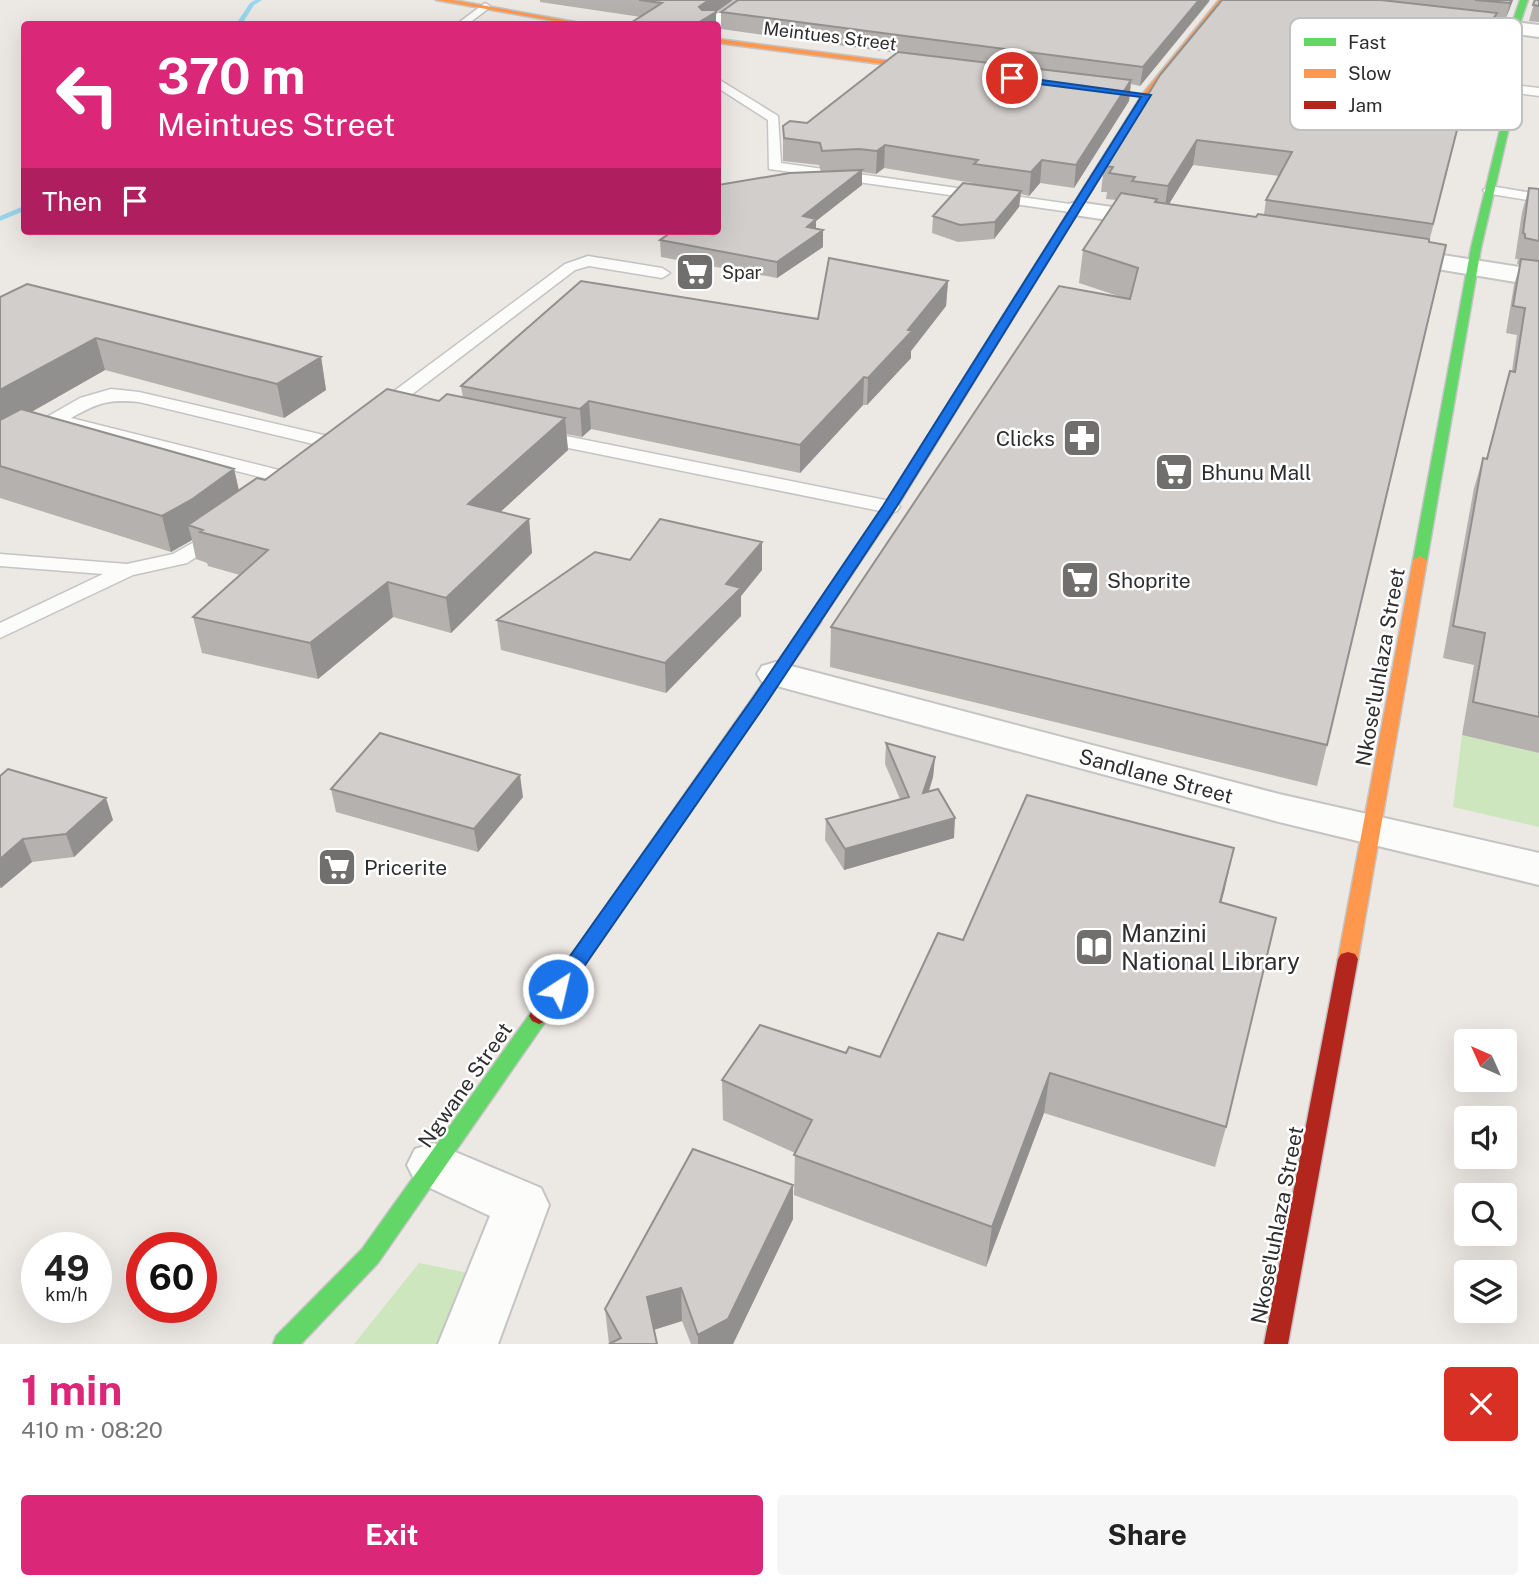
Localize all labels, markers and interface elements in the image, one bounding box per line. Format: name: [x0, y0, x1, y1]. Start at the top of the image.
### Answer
street label: Meintues Street: [762, 17, 898, 55]
legend: [1290, 18, 1522, 130]
text: Fast: [1348, 31, 1386, 53]
text: 370 m: [157, 47, 306, 105]
pin: [982, 48, 1042, 108]
icon: left: [42, 49, 133, 140]
icon: arrive: [993, 59, 1031, 97]
text: Slow: [1348, 62, 1392, 84]
text: Jam: [1348, 94, 1382, 116]
text: Meintues Street: [157, 106, 395, 143]
icon: arrive: [116, 182, 154, 220]
text: Then: [42, 186, 102, 217]
supermarket icon: Spar: [674, 251, 716, 293]
place label: Spar: [722, 262, 762, 283]
pharmacy icon: Clicks: [1061, 417, 1103, 459]
place label: Clicks: [996, 426, 1055, 451]
supermarket icon: Bhunu Mall: [1153, 451, 1195, 493]
place label: Bhunu Mall: [1201, 460, 1311, 485]
supermarket icon: Shoprite: [1059, 559, 1101, 601]
street label: Nkose'luhlaza Street: [1350, 566, 1410, 768]
place label: Shoprite: [1107, 568, 1191, 593]
street label: Sandlane Street: [1076, 743, 1236, 809]
supermarket icon: Pricerite: [316, 846, 358, 888]
place label: Pricerite: [364, 855, 447, 880]
place label: Manzini National Library: [1121, 919, 1300, 975]
library icon: Manzini National Library: [1073, 926, 1115, 968]
position arrow: [521, 952, 595, 1026]
street label: Ngwane Street: [413, 1018, 517, 1152]
north arrow: [1454, 1029, 1517, 1092]
map controls: [1454, 1029, 1517, 1323]
button: sound: [1454, 1106, 1517, 1169]
street label: Nkose'luhlaza Street: [1246, 1124, 1308, 1326]
button: search: [1454, 1183, 1517, 1246]
speed limit sign: 60: [126, 1232, 217, 1323]
text: 49: [43, 1248, 90, 1289]
button: layers: [1454, 1260, 1517, 1323]
text: km/h: [45, 1284, 88, 1305]
text: 1 min: [21, 1365, 122, 1414]
button: close: [1444, 1367, 1518, 1441]
text: 410 m · 08:20: [21, 1416, 163, 1443]
button: Exit: [21, 1495, 763, 1575]
button: Share: [777, 1495, 1518, 1575]

